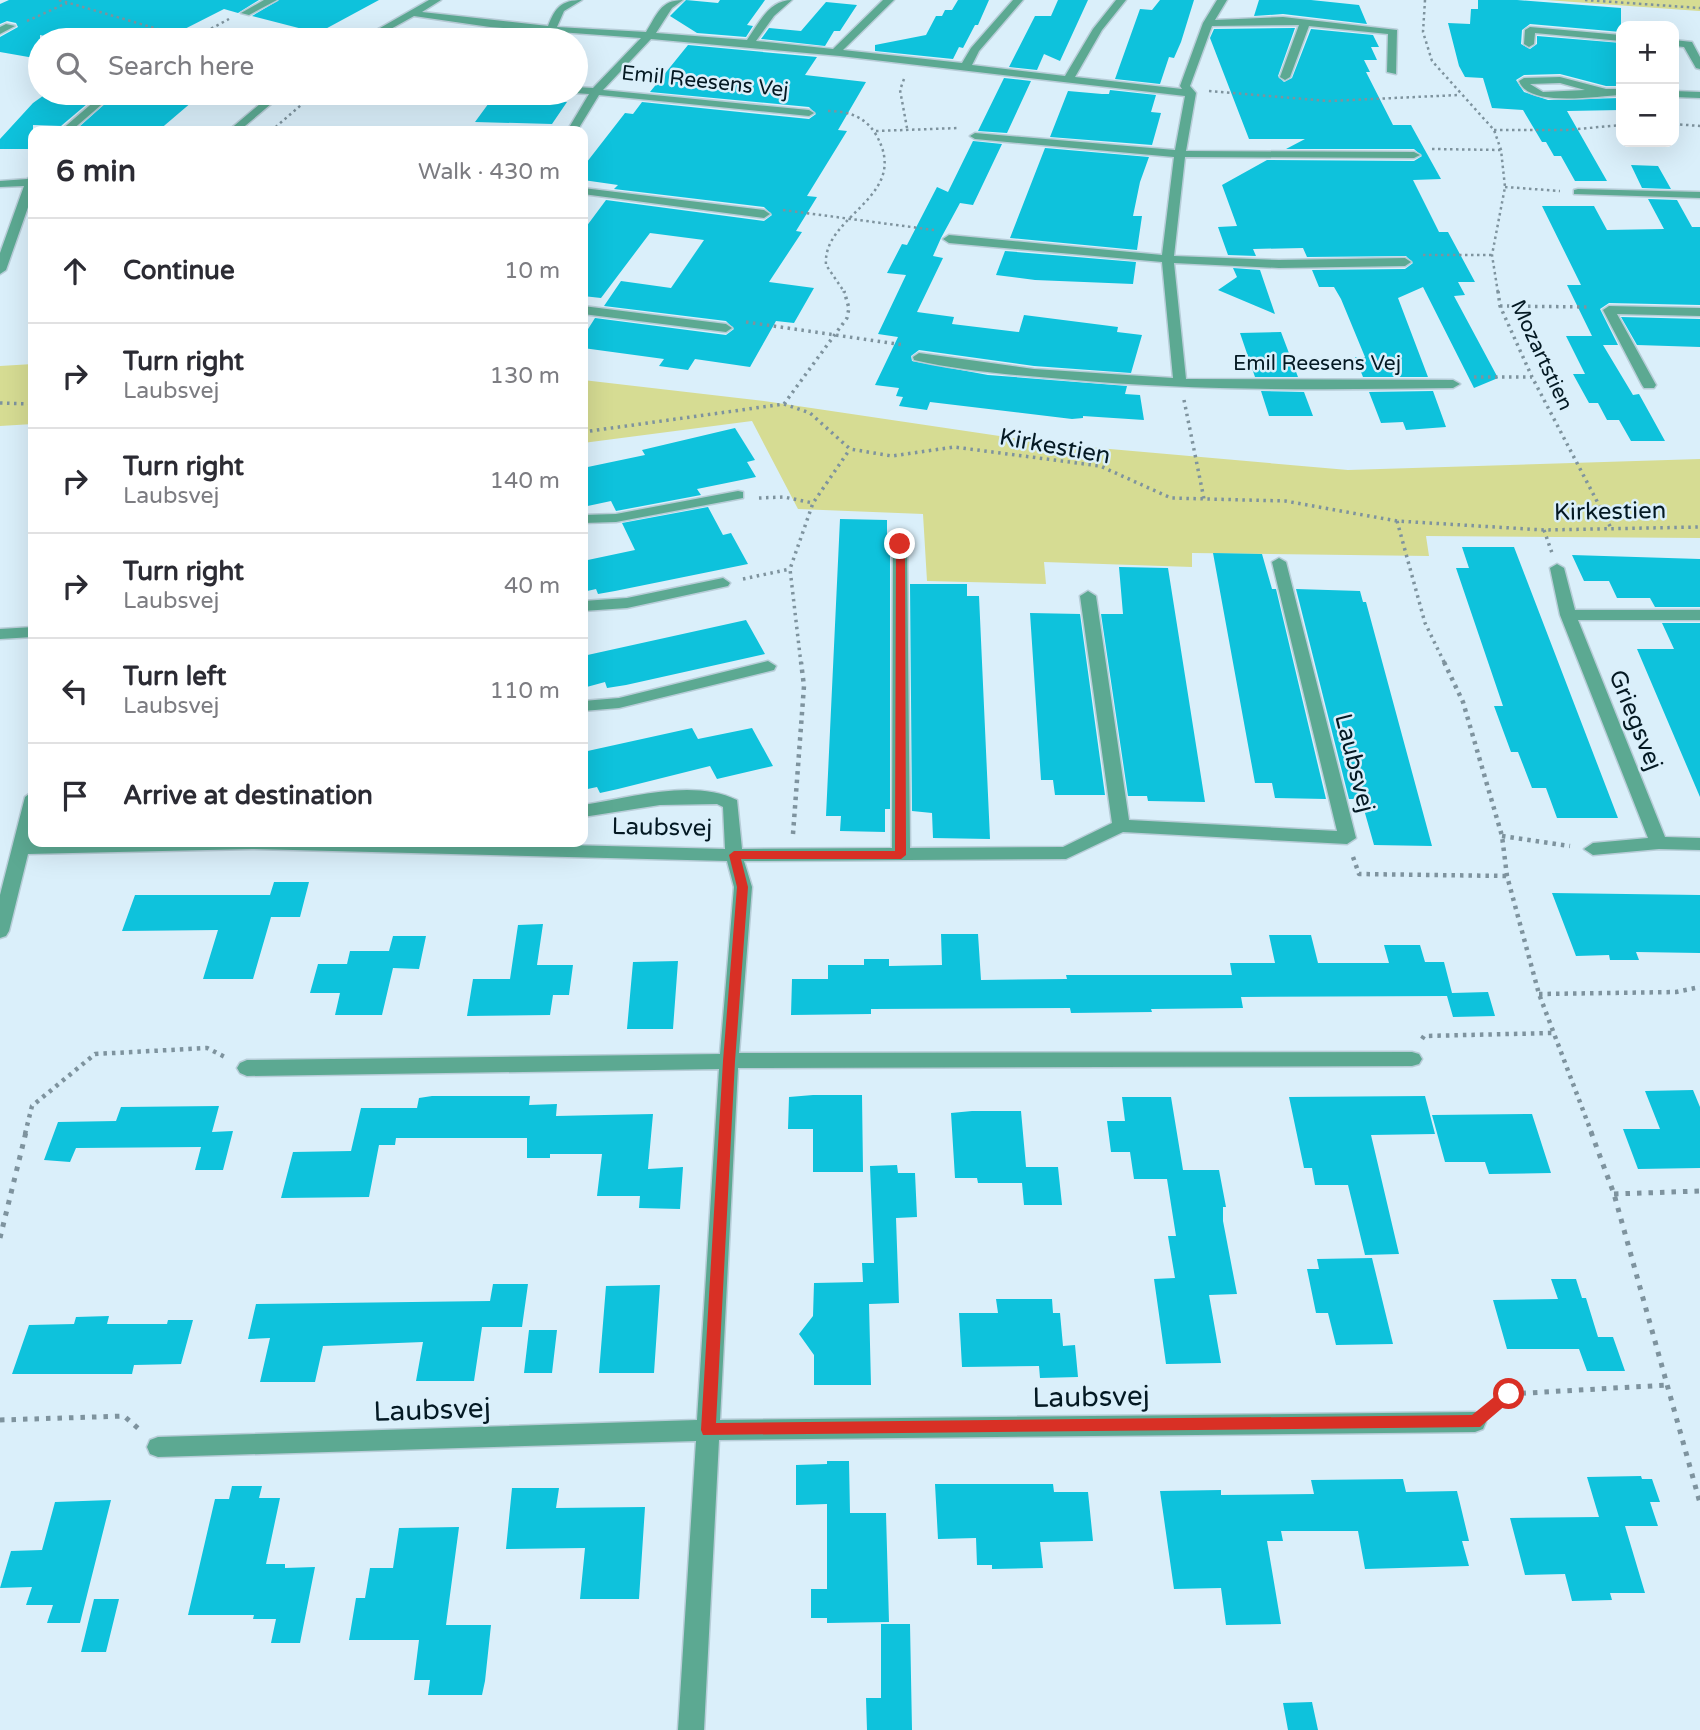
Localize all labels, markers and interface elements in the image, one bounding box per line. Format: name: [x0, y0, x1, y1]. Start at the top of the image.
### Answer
map controls: [1616, 21, 1679, 147]
button: +: [1616, 21, 1679, 84]
search box: [28, 28, 588, 105]
icon: search: [52, 48, 90, 86]
text: Search here: [108, 51, 254, 82]
street label: Emil Reesens Vej: [620, 60, 790, 103]
button: −: [1616, 84, 1679, 147]
text: 6 min: [56, 153, 136, 190]
text: Walk · 430 m: [418, 158, 560, 186]
icon: ahead: [56, 252, 94, 290]
text: Continue: [123, 255, 235, 286]
text: 10 m: [504, 257, 560, 285]
street label: Mozartstien: [1505, 296, 1578, 414]
text: Turn right: [123, 346, 244, 377]
street label: Emil Reesens Vej: [1233, 351, 1401, 376]
icon: right: [56, 357, 94, 395]
text: 130 m: [490, 362, 560, 390]
text: Laubsvej: [123, 377, 219, 405]
street label: Kirkestien: [997, 422, 1113, 471]
text: Turn right: [123, 451, 244, 482]
icon: right: [56, 462, 94, 500]
text: 140 m: [490, 467, 560, 495]
text: Laubsvej: [123, 482, 219, 510]
street label: Kirkestien: [1554, 496, 1666, 527]
route end: [884, 528, 915, 559]
text: Turn right: [123, 556, 244, 587]
icon: right: [56, 567, 94, 605]
text: 40 m: [504, 572, 560, 600]
text: Laubsvej: [123, 587, 219, 615]
text: Turn left: [123, 661, 226, 692]
street label: Griegsvej: [1602, 666, 1669, 775]
icon: left: [56, 672, 94, 710]
text: 110 m: [490, 677, 560, 705]
text: Laubsvej: [123, 692, 219, 720]
street label: Laubsvej: [1328, 711, 1381, 815]
icon: arrive: [56, 777, 94, 815]
text: Arrive at destination: [123, 780, 373, 811]
street label: Laubsvej: [611, 812, 713, 843]
route start: [1493, 1378, 1524, 1409]
street label: Laubsvej: [1032, 1379, 1150, 1415]
street label: Laubsvej: [373, 1391, 491, 1429]

